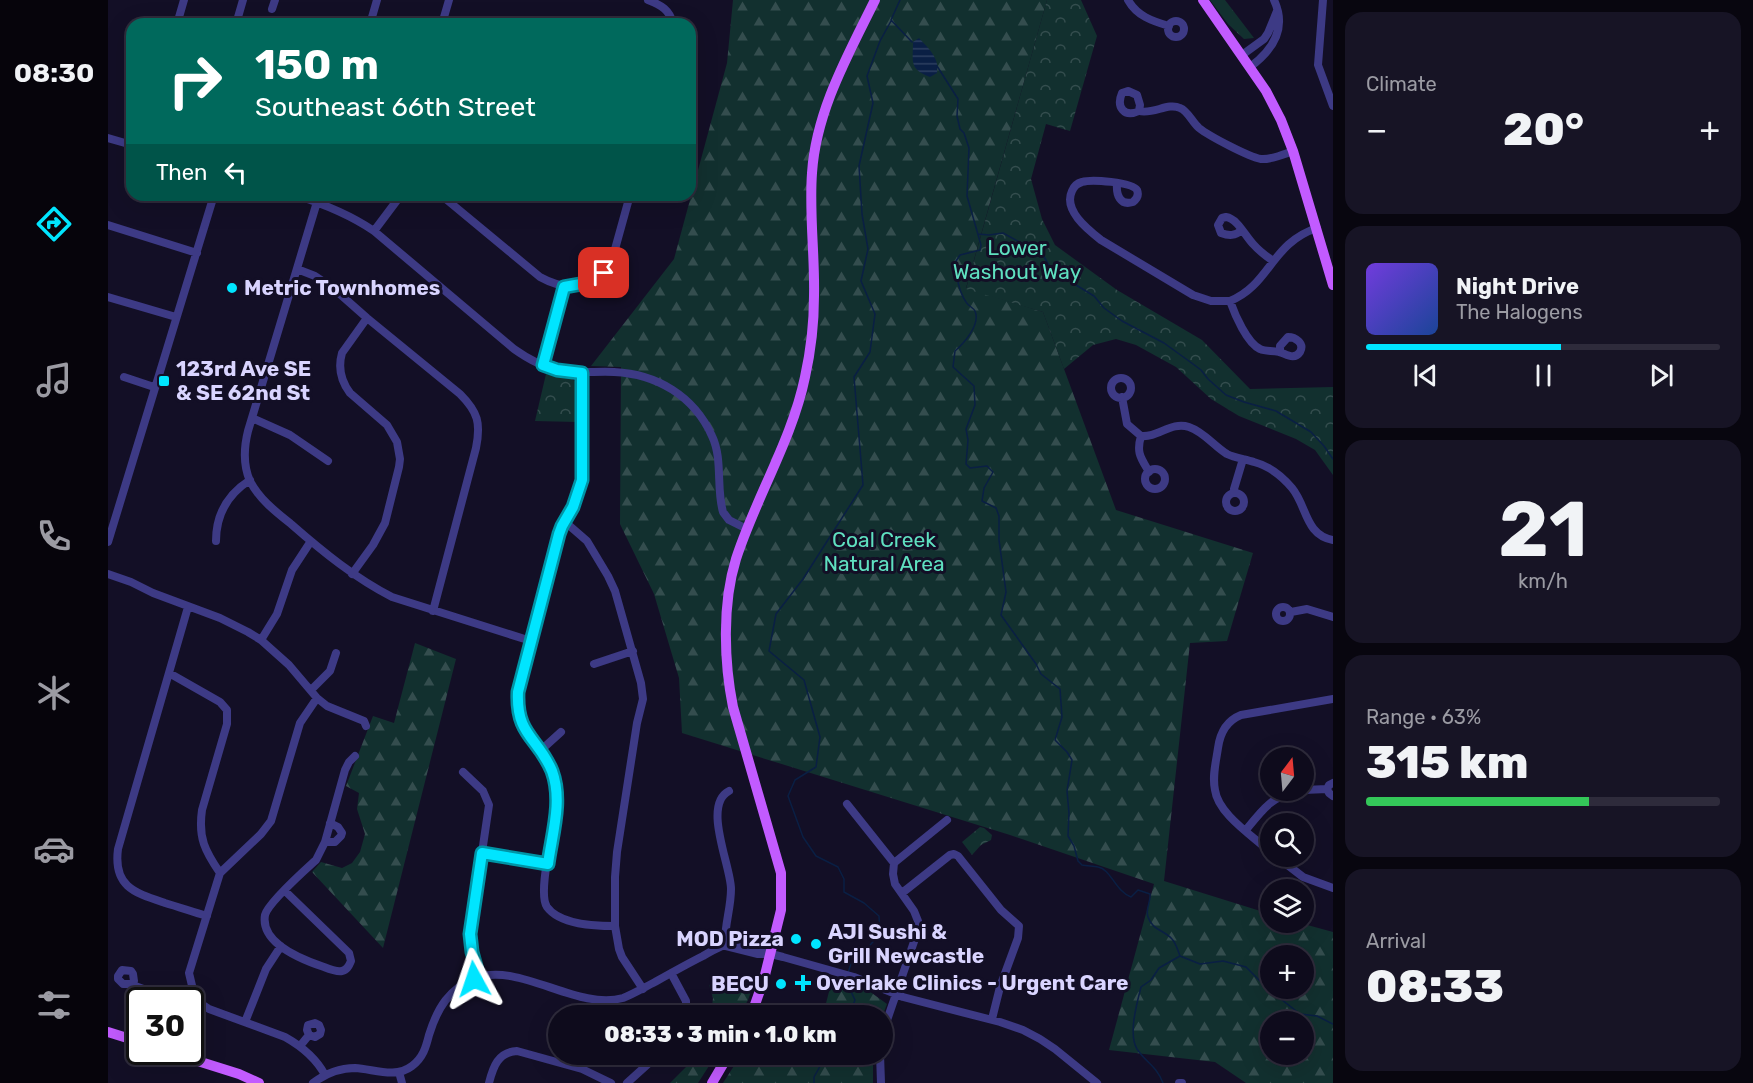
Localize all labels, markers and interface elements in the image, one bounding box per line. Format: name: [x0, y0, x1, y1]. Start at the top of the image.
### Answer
text: 150 m: [255, 40, 379, 90]
icon: right: [156, 42, 234, 120]
text: 08:30: [14, 57, 94, 89]
text: Climate: [1366, 72, 1437, 96]
text: Southeast 66th Street: [255, 91, 536, 123]
text: 20°: [1503, 103, 1584, 156]
text: −: [1366, 110, 1387, 149]
text: +: [1699, 110, 1720, 149]
icon: left: [219, 156, 252, 189]
text: Then: [156, 159, 207, 186]
icon: directions: [33, 203, 75, 245]
park label: Lower Washout Way: [953, 235, 1082, 284]
pin: [578, 247, 629, 298]
icon: arrive: [587, 256, 620, 289]
text: Night Drive: [1456, 273, 1579, 300]
place label: Metric Townhomes: [244, 275, 440, 300]
marker: Metric Townhomes: [225, 281, 239, 295]
text: The Halogens: [1456, 300, 1583, 324]
place label: 123rd Ave SE & SE 62nd St: [176, 356, 311, 405]
icon: music: [33, 359, 75, 401]
icon: previous: [1409, 359, 1442, 392]
icon: pause: [1527, 359, 1560, 392]
icon: next: [1645, 359, 1678, 392]
marker: 123rd Ave SE & SE 62nd St: [157, 374, 171, 388]
text: 21: [1498, 483, 1588, 576]
icon: phone: [33, 515, 75, 557]
park label: Coal Creek Natural Area: [823, 527, 945, 576]
text: km/h: [1518, 569, 1568, 593]
icon: climate: [33, 672, 75, 714]
text: Range · 63%: [1366, 705, 1481, 729]
text: 315 km: [1366, 736, 1528, 789]
north arrow: [1260, 747, 1314, 801]
map controls: [1260, 747, 1314, 1065]
button: search: [1260, 813, 1314, 867]
icon: car: [33, 828, 75, 870]
button: layers: [1260, 879, 1314, 933]
place label: AJI Sushi & Grill Newcastle: [828, 919, 984, 968]
place label: MOD Pizza: [676, 926, 784, 951]
text: Arrival: [1366, 929, 1426, 953]
marker: MOD Pizza: [789, 932, 803, 946]
marker: AJI Sushi & Grill Newcastle: [809, 937, 823, 951]
button: +: [1260, 945, 1314, 999]
position arrow: [442, 947, 506, 1011]
text: 08:33: [1366, 960, 1504, 1013]
place label: Overlake Clinics - Urgent Care: [816, 970, 1129, 995]
place label: BECU: [711, 971, 769, 996]
marker: Overlake Clinics - Urgent Care: [794, 974, 812, 992]
marker: BECU: [774, 977, 788, 991]
icon: filters: [33, 984, 75, 1026]
speed limit sign: 30: [126, 987, 204, 1065]
button: −: [1260, 1011, 1314, 1065]
text: 08:33 · 3 min · 1.0 km: [604, 1021, 837, 1048]

